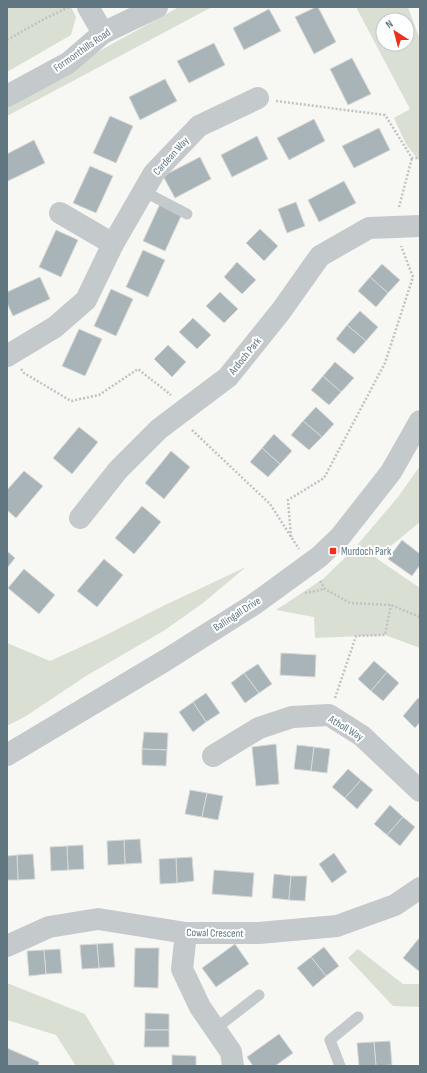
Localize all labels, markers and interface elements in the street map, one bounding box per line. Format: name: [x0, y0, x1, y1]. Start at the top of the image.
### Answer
north arrow: [375, 12, 415, 52]
text: N: [383, 17, 396, 31]
street label: Formonthills Road: [51, 25, 113, 74]
street label: Cardean Way: [150, 134, 192, 178]
street label: Ardoch Park: [225, 334, 264, 378]
place label: Murdoch Park: [341, 545, 392, 558]
marker: Murdoch Park: [328, 546, 338, 556]
street label: Ballingall Drive: [211, 594, 263, 634]
street label: Atholl Way: [325, 712, 366, 744]
street label: Cowal Crescent: [186, 926, 244, 940]

